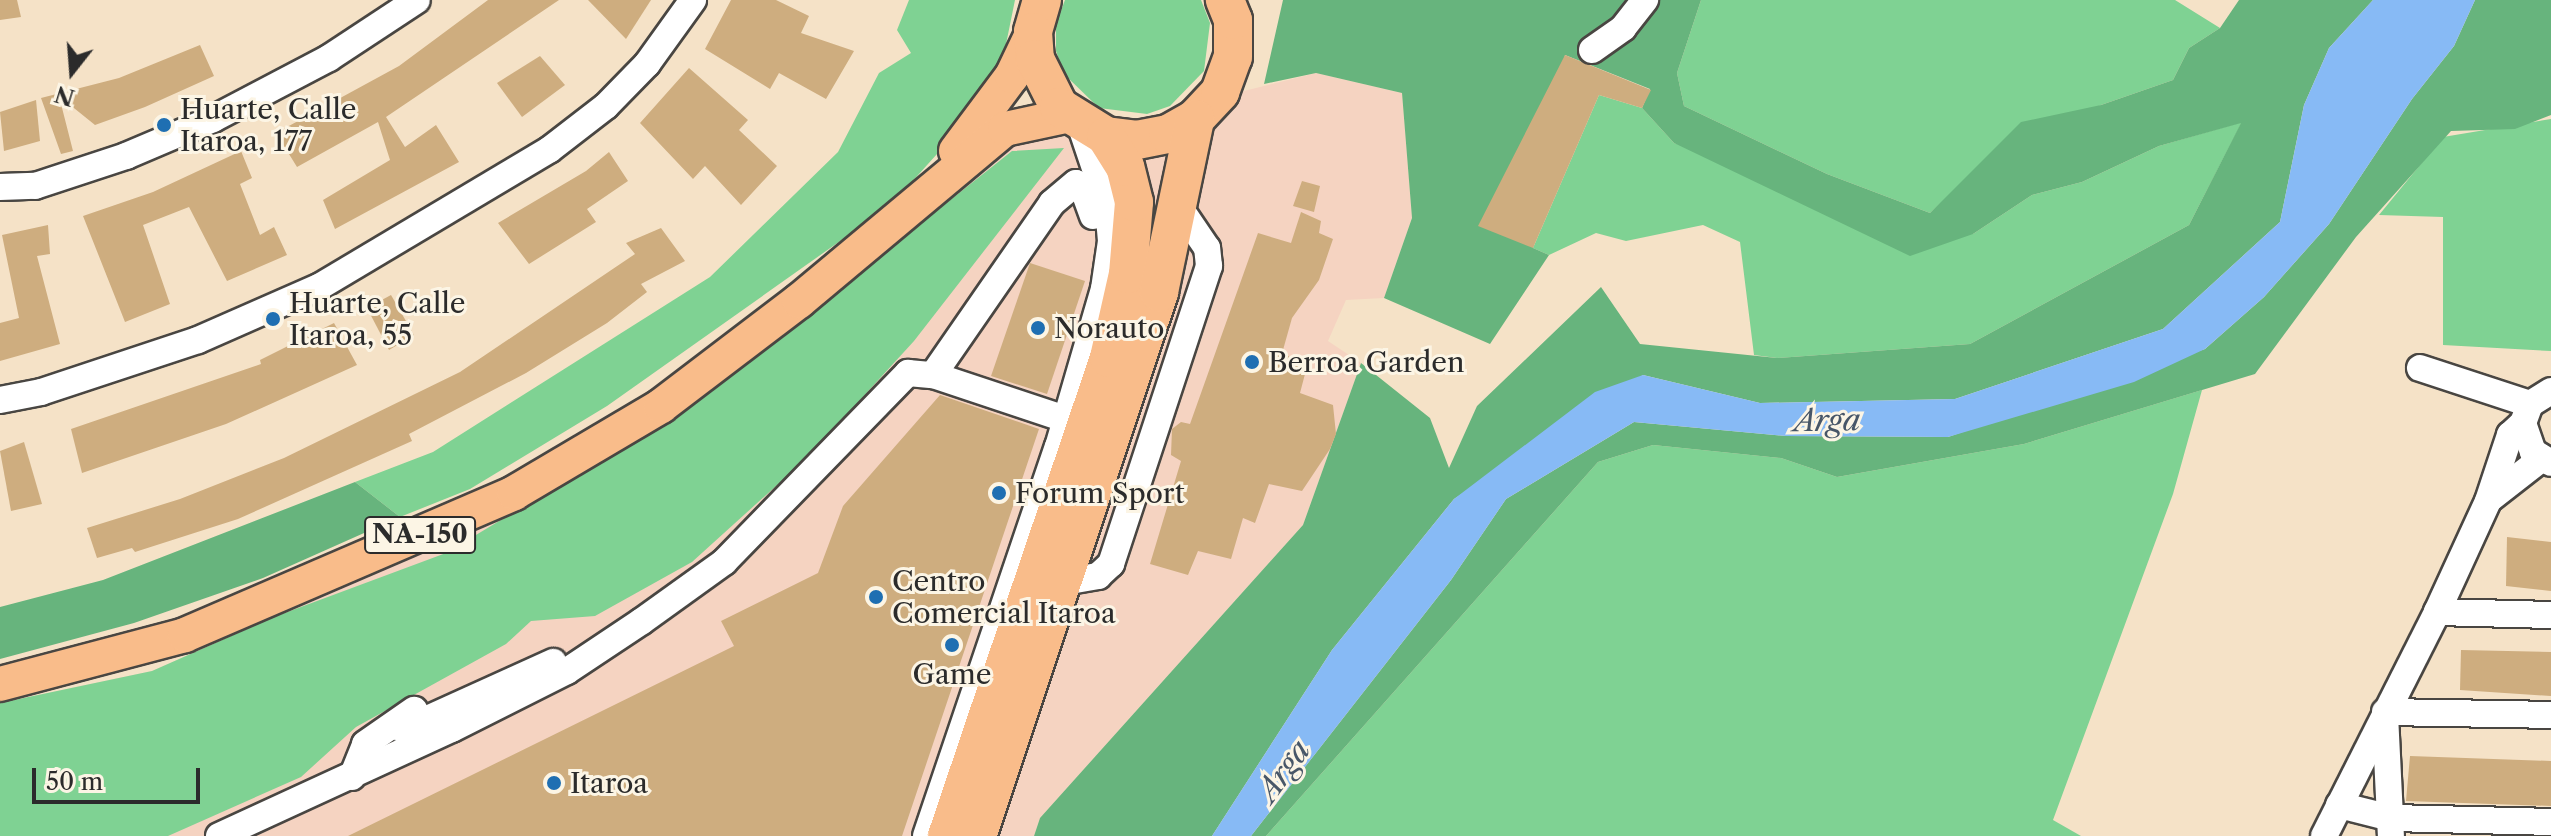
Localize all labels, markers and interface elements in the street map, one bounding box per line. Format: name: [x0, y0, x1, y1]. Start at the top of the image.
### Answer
north arrow: [32, 32, 112, 112]
text: N: [52, 80, 78, 111]
place label: Huarte, Calle Itaroa, 177: [180, 92, 356, 158]
marker: Huarte, Calle Itaroa, 177: [155, 116, 173, 134]
place label: Huarte, Calle Itaroa, 55: [289, 286, 465, 352]
marker: Huarte, Calle Itaroa, 55: [264, 310, 282, 328]
place label: Norauto: [1054, 311, 1164, 345]
marker: Norauto: [1029, 319, 1047, 337]
place label: Berroa Garden: [1268, 345, 1465, 379]
marker: Berroa Garden: [1243, 353, 1261, 371]
water label: Arga: [1793, 402, 1861, 440]
place label: Forum Sport: [1015, 476, 1185, 510]
marker: Forum Sport: [990, 484, 1008, 502]
road number: NA-150: [364, 513, 476, 557]
place label: Centro Comercial Itaroa: [892, 564, 1116, 630]
marker: Centro Comercial Itaroa: [867, 588, 885, 606]
marker: Game: [943, 636, 961, 654]
place label: Game: [912, 657, 992, 691]
water label: Arga: [1250, 733, 1318, 809]
scale bar: [36, 752, 204, 802]
place label: Itaroa: [570, 766, 648, 800]
text: 50 m: [46, 767, 103, 796]
marker: Itaroa: [545, 774, 563, 792]

